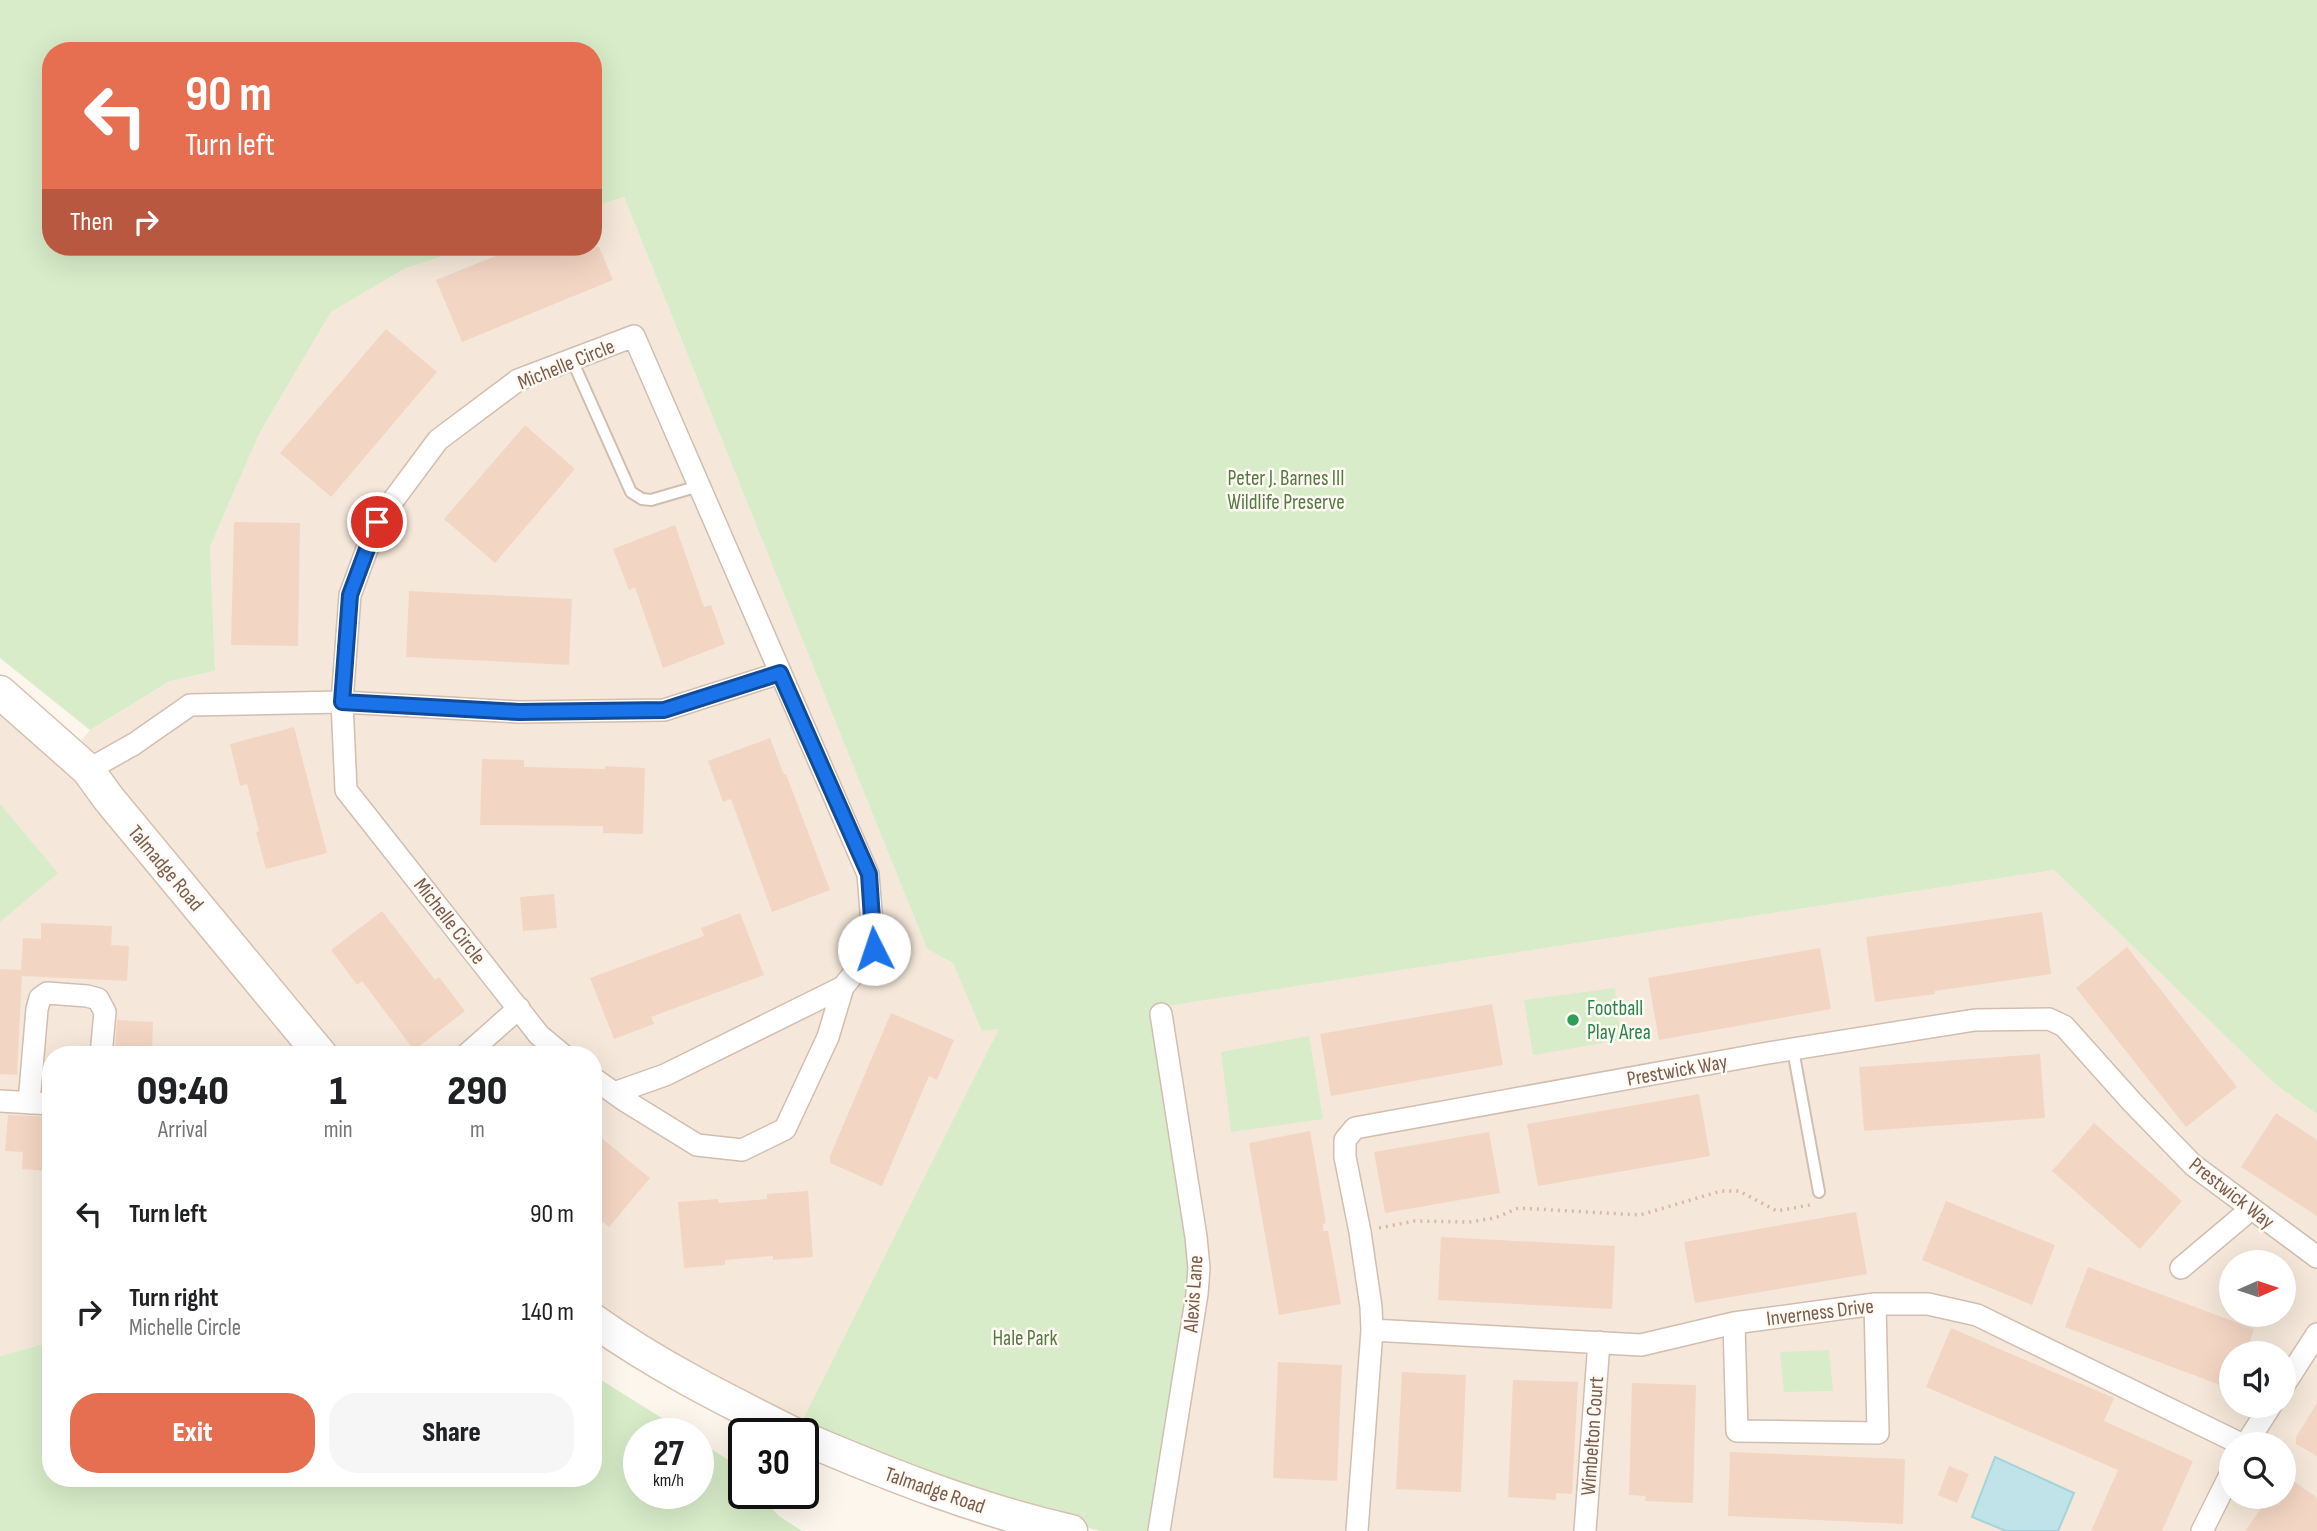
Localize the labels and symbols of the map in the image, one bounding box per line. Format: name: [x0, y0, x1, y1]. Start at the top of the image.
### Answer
street label: Michelle Circle: [514, 334, 618, 395]
park label: Peter J. Barnes III Wildlife Preserve: [1227, 466, 1345, 515]
pin: [347, 492, 407, 552]
street label: Talmadge Road: [122, 820, 209, 916]
street label: Michelle Circle: [408, 873, 491, 969]
position arrow: [837, 912, 911, 986]
place label: Football Play Area: [1587, 996, 1651, 1045]
marker: Football Play Area: [1565, 1012, 1581, 1028]
street label: Prestwick Way: [1625, 1049, 1729, 1092]
street label: Prestwick Way: [2184, 1152, 2279, 1235]
north arrow: [2219, 1250, 2296, 1326]
street label: Alexis Lane: [1178, 1255, 1209, 1335]
street label: Inverness Drive: [1765, 1294, 1875, 1331]
park label: Hale Park: [992, 1326, 1058, 1351]
street label: Wimbelton Court: [1576, 1376, 1609, 1497]
speed limit sign: 30: [728, 1418, 819, 1509]
street label: Talmadge Road: [881, 1462, 988, 1519]

